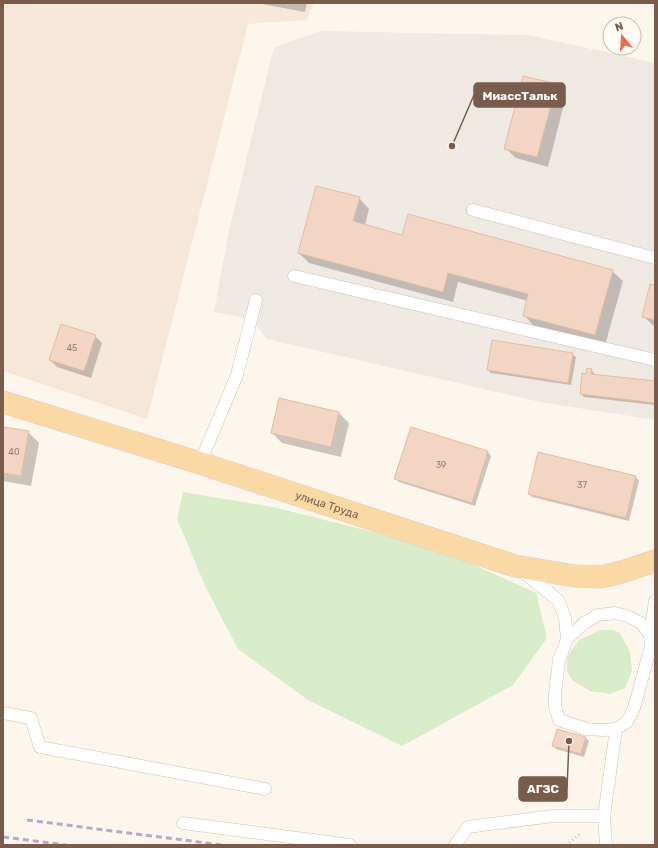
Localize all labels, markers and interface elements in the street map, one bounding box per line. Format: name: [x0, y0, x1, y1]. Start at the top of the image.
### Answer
north arrow: [602, 16, 642, 56]
text: N: [613, 20, 625, 34]
callout: МиассТальк: [474, 83, 565, 107]
text: МиассТальк: [483, 89, 558, 103]
house number: 45: [67, 343, 77, 353]
house number: 40: [8, 447, 20, 457]
house number: 39: [436, 460, 446, 470]
house number: 37: [577, 480, 587, 490]
street label: улица Труда: [294, 489, 360, 521]
callout: АГЗС: [519, 777, 567, 801]
text: АГЗС: [527, 782, 559, 796]

